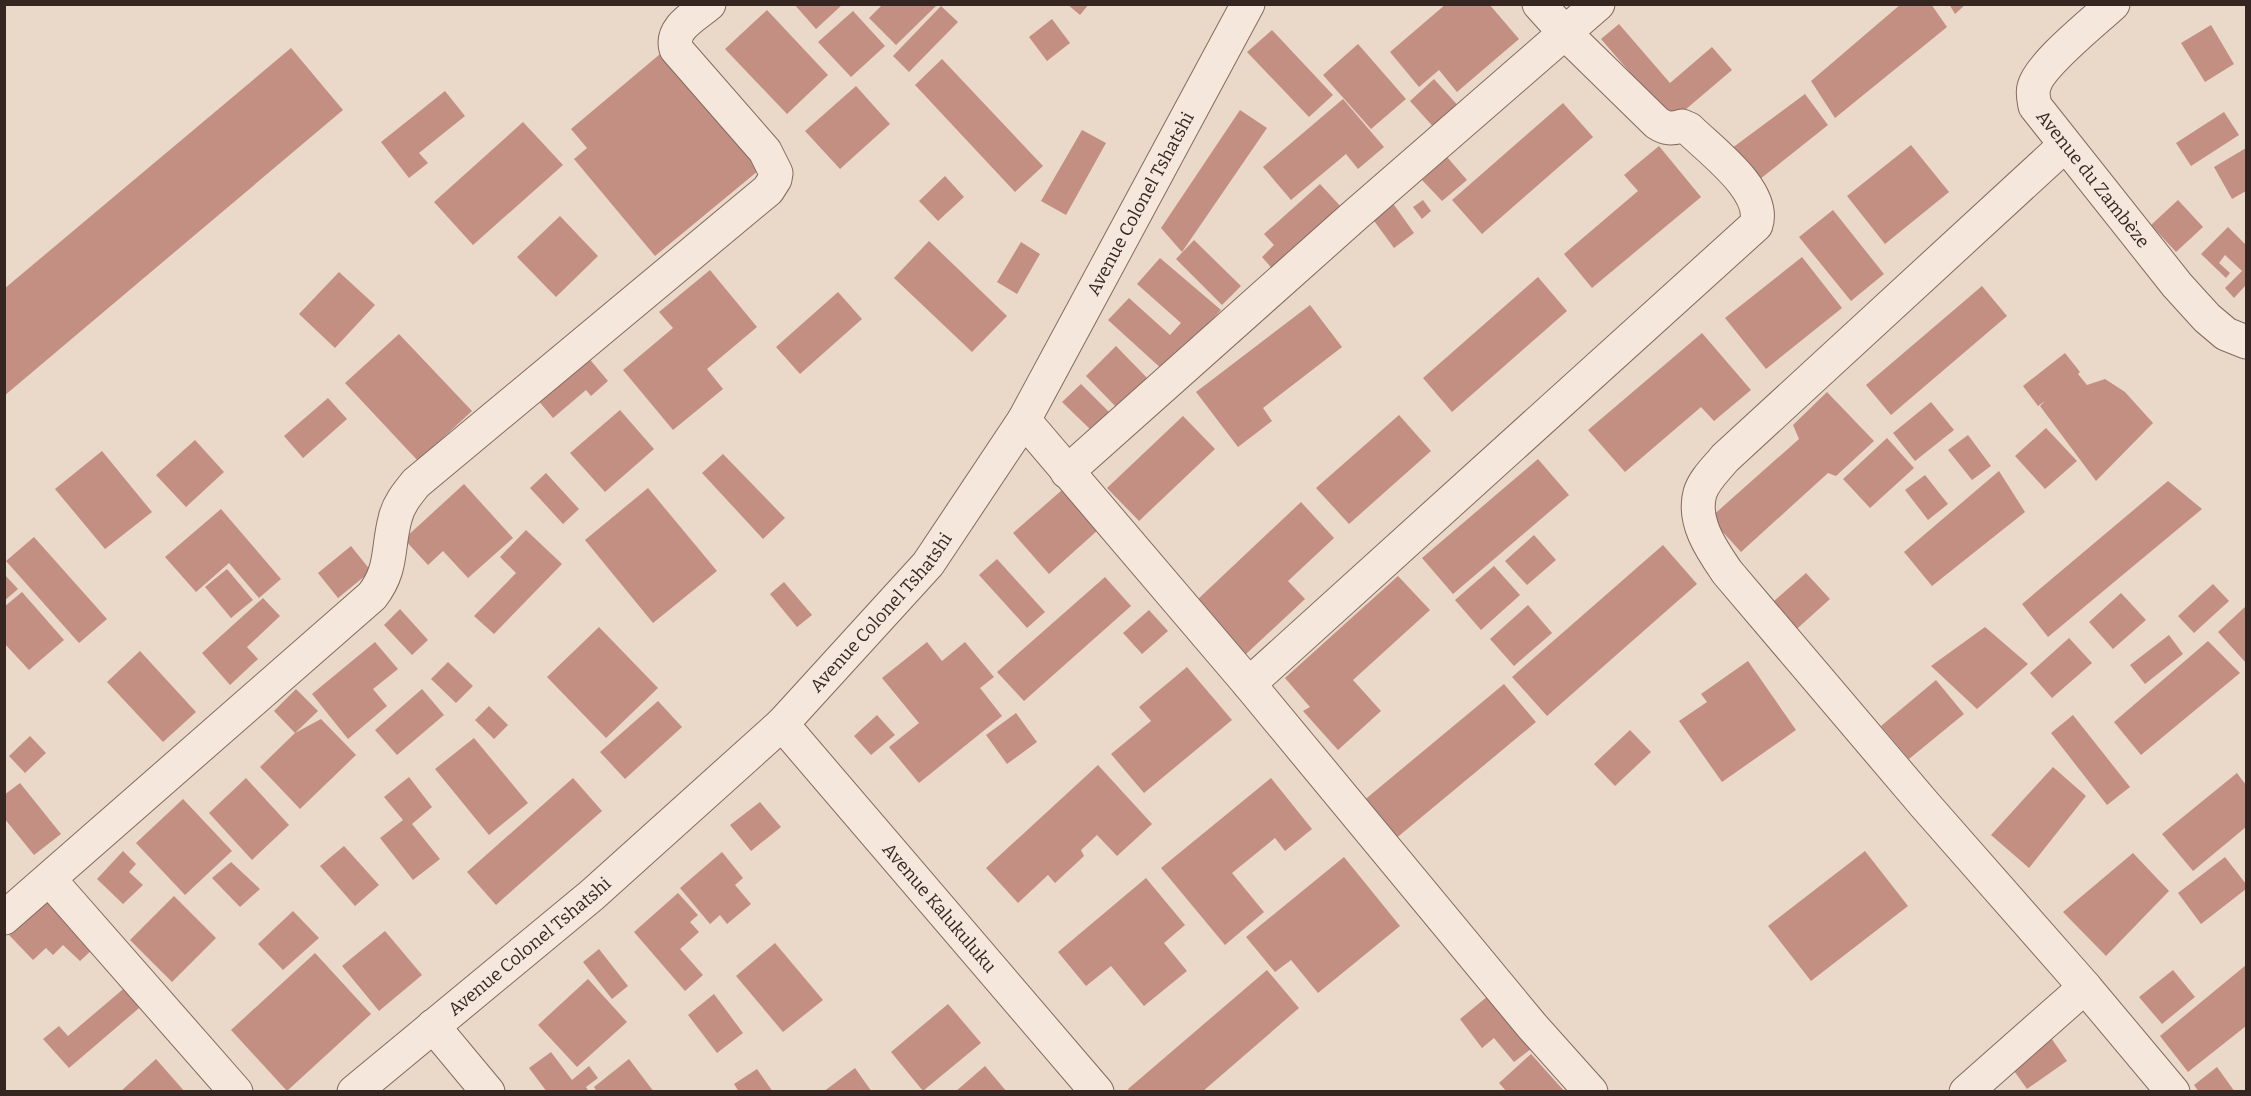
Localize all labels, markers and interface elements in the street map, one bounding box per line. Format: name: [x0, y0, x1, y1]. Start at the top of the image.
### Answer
street label: Avenue du Zambèze: [2032, 106, 2154, 252]
street label: Avenue Colonel Tshatshi: [1082, 108, 1199, 299]
street label: Avenue Colonel Tshatshi: [806, 528, 957, 697]
street label: Avenue Kalukuluku: [878, 838, 1001, 977]
street label: Avenue Colonel Tshatshi: [444, 872, 615, 1020]

